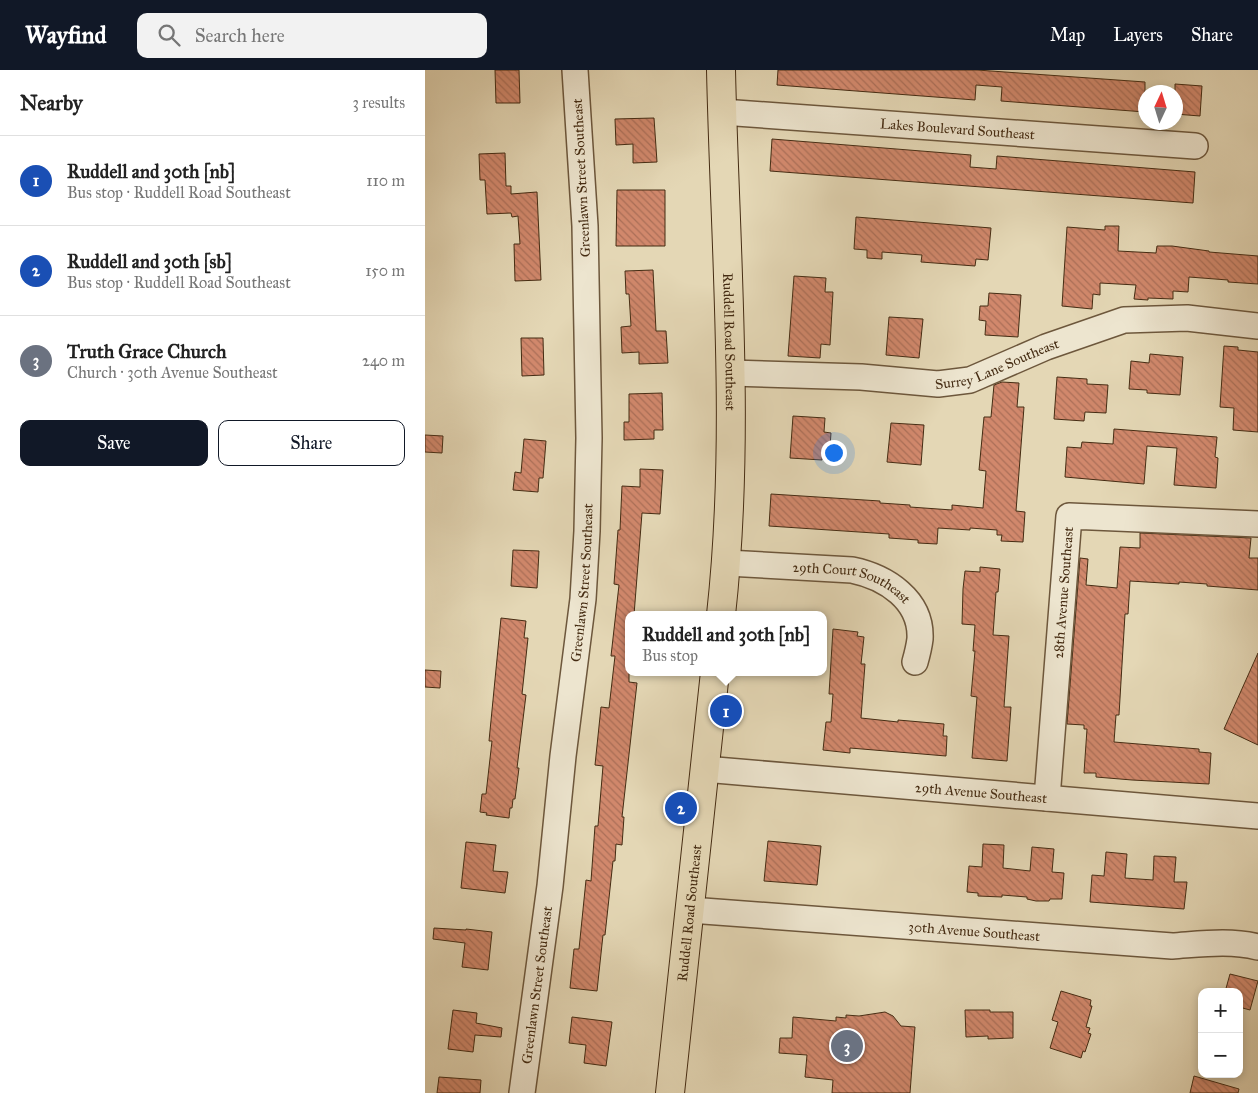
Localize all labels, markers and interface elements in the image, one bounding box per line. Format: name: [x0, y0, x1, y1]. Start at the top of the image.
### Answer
search box: [137, 13, 487, 58]
text: Wayfind: [25, 20, 107, 50]
icon: search: [155, 21, 183, 49]
text: Search here: [195, 24, 285, 47]
text: Map: [1050, 24, 1085, 46]
text: Layers: [1113, 24, 1163, 46]
text: Share: [1191, 24, 1233, 46]
north arrow: [1138, 85, 1183, 130]
text: Nearby: [20, 90, 83, 116]
text: 3 results: [352, 93, 405, 112]
street label: Greenlawn Street Southeast: [569, 98, 594, 258]
street label: Lakes Boulevard Southeast: [879, 115, 1035, 143]
text: Ruddell and 30th [nb]: [67, 160, 235, 183]
text: 1: [33, 171, 39, 190]
text: 110 m: [366, 171, 405, 190]
text: Bus stop · Ruddell Road Southeast: [67, 183, 291, 202]
text: Ruddell and 30th [sb]: [67, 250, 232, 273]
text: 2: [32, 261, 40, 280]
text: 150 m: [365, 261, 405, 280]
text: Bus stop · Ruddell Road Southeast: [67, 273, 291, 292]
street label: Ruddell Road Southeast: [719, 273, 739, 411]
street label: Surrey Lane Southeast: [934, 335, 1061, 393]
text: Truth Grace Church: [67, 340, 227, 363]
text: 3: [33, 351, 39, 370]
text: 240 m: [362, 351, 405, 370]
text: Church · 30th Avenue Southeast: [67, 363, 278, 382]
button: Save: [20, 420, 208, 466]
button: Share: [218, 420, 405, 466]
your location: [821, 440, 847, 466]
street label: Greenlawn Street Southeast: [567, 503, 597, 663]
street label: 28th Avenue Southeast: [1050, 526, 1077, 659]
street label: 29th Court Southeast: [792, 559, 914, 607]
popup: [625, 611, 827, 676]
text: Ruddell and 30th [nb]: [642, 623, 810, 646]
text: Bus stop: [642, 646, 698, 665]
pin: 1: [710, 692, 742, 730]
street label: 29th Avenue Southeast: [914, 779, 1048, 807]
pin: 2: [665, 789, 697, 827]
street label: Ruddell Road Southeast: [674, 844, 706, 983]
street label: Greenlawn Street Southeast: [518, 905, 556, 1065]
street label: 30th Avenue Southeast: [908, 918, 1041, 945]
map controls: [1198, 988, 1243, 1078]
button: +: [1198, 988, 1243, 1033]
pin: 3: [831, 1027, 863, 1065]
button: −: [1198, 1033, 1243, 1078]

